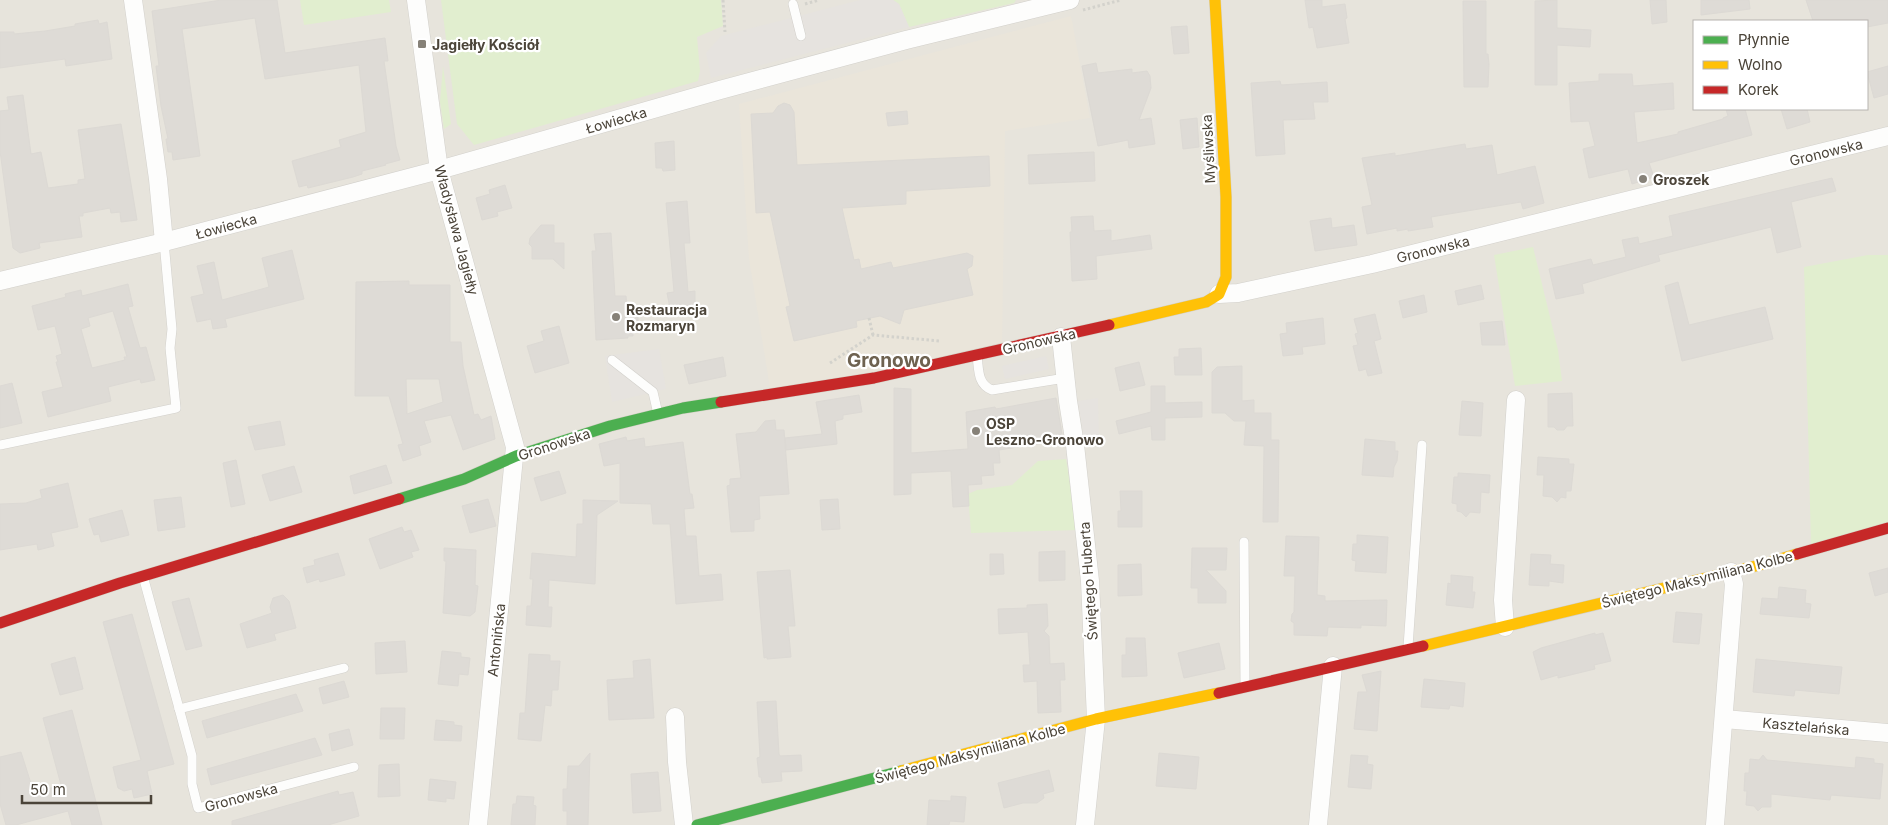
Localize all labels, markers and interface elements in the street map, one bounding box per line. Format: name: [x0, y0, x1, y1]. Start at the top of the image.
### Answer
legend: [1693, 20, 1868, 110]
text: Płynnie: [1738, 30, 1790, 49]
place label: Jagiełły Kościół: [432, 36, 539, 53]
marker: Jagiełły Kościół: [416, 38, 428, 50]
text: Wolno: [1738, 55, 1783, 74]
text: Korek: [1738, 80, 1780, 99]
street label: Łowiecka: [583, 103, 649, 137]
street label: Myśliwska: [1198, 114, 1218, 184]
street label: Gronowska: [1788, 135, 1864, 169]
street label: Władysława Jagiełły: [431, 163, 483, 297]
place label: Groszek: [1653, 171, 1710, 188]
marker: Groszek: [1637, 173, 1649, 185]
street label: Łowiecka: [193, 210, 259, 242]
street label: Gronowska: [1395, 232, 1471, 266]
place label: Restauracja Rozmaryn: [626, 301, 707, 334]
marker: Restauracja Rozmaryn: [610, 311, 622, 323]
street label: Gronowska: [1001, 324, 1077, 358]
district label: Gronowo: [847, 349, 931, 372]
place label: OSP Leszno-Gronowo: [986, 415, 1104, 448]
street label: Gronowska: [516, 424, 592, 464]
marker: OSP Leszno-Gronowo: [970, 425, 982, 437]
street label: Świętego Huberta: [1075, 521, 1101, 641]
street label: Świętego Maksymiliana Kolbe: [1600, 547, 1794, 611]
street label: Antonińska: [484, 602, 508, 678]
street label: Kasztelańska: [1762, 714, 1850, 738]
street label: Świętego Maksymiliana Kolbe: [873, 719, 1067, 787]
scale bar: [22, 772, 151, 804]
street label: Gronowska: [203, 779, 279, 815]
text: 50 m: [30, 780, 66, 799]

